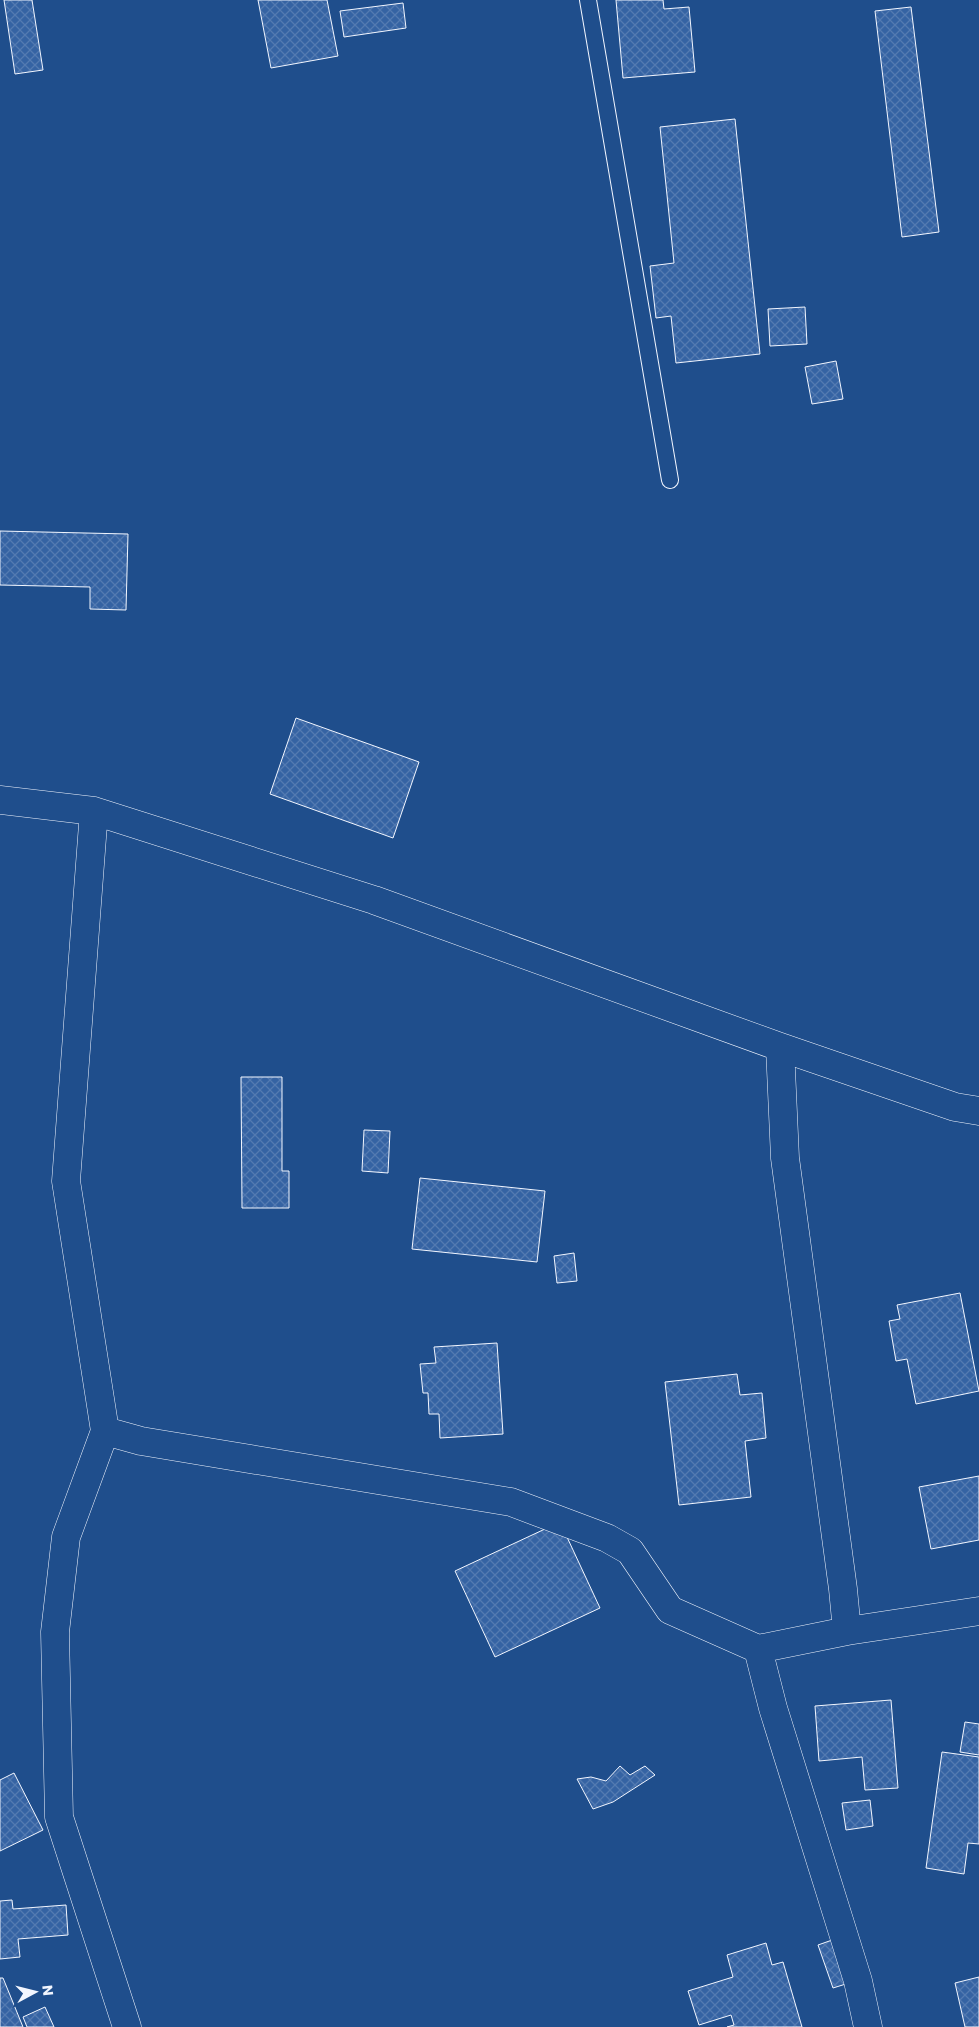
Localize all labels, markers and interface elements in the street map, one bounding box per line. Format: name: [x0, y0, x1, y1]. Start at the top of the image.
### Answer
north arrow: [10, 1967, 60, 2017]
text: N: [37, 1984, 58, 1997]

